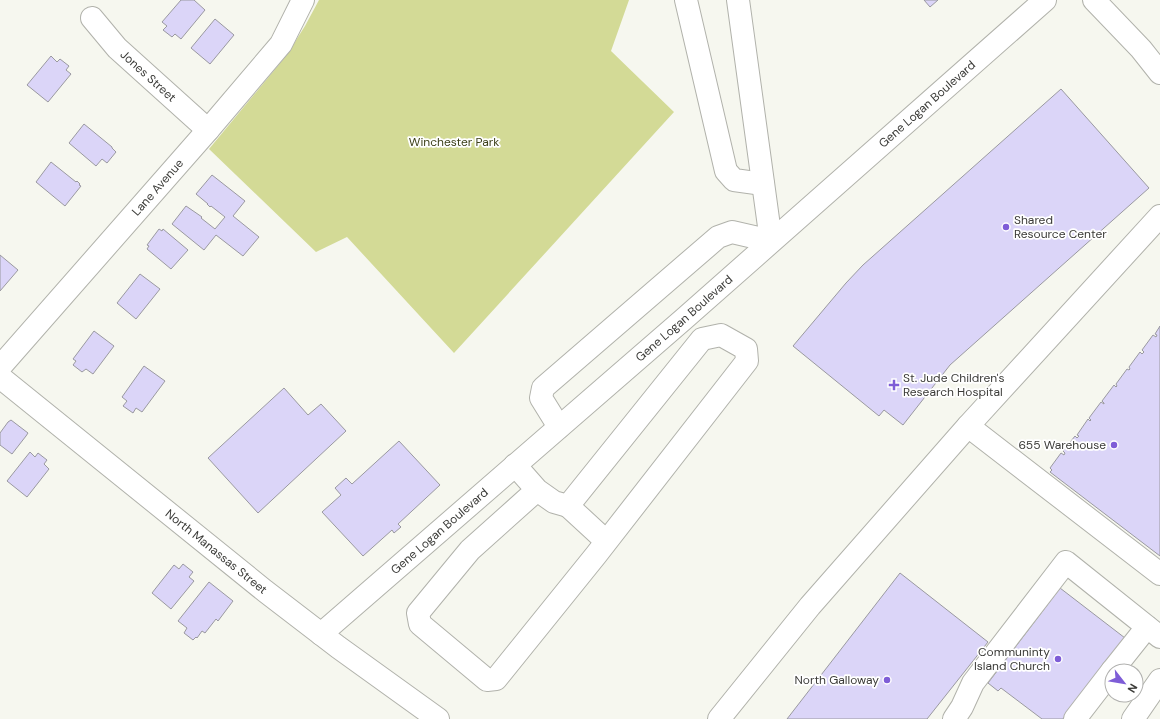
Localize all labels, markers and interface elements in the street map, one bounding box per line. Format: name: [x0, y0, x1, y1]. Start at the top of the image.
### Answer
street label: Jones Street: [117, 47, 180, 106]
street label: Gene Logan Boulevard: [875, 57, 979, 151]
park label: Winchester Park: [409, 134, 499, 150]
street label: Lane Avenue: [128, 155, 187, 219]
place label: Shared Resource Center: [1014, 212, 1107, 242]
marker: Shared Resource Center: [1001, 222, 1011, 232]
street label: Gene Logan Boulevard: [632, 272, 736, 365]
place label: St. Jude Children's Research Hospital: [903, 370, 1005, 400]
marker: St. Jude Children's Research Hospital: [888, 379, 900, 391]
place label: 655 Warehouse: [1019, 437, 1106, 453]
marker: 655 Warehouse: [1109, 440, 1119, 450]
street label: Gene Logan Boulevard: [387, 484, 492, 578]
street label: North Manassas Street: [162, 506, 271, 598]
place label: Communinty Island Church: [974, 644, 1050, 674]
marker: Communinty Island Church: [1053, 654, 1063, 664]
north arrow: [1104, 663, 1144, 703]
place label: North Galloway: [795, 672, 879, 688]
marker: North Galloway: [882, 675, 892, 685]
text: N: [1125, 681, 1141, 695]

